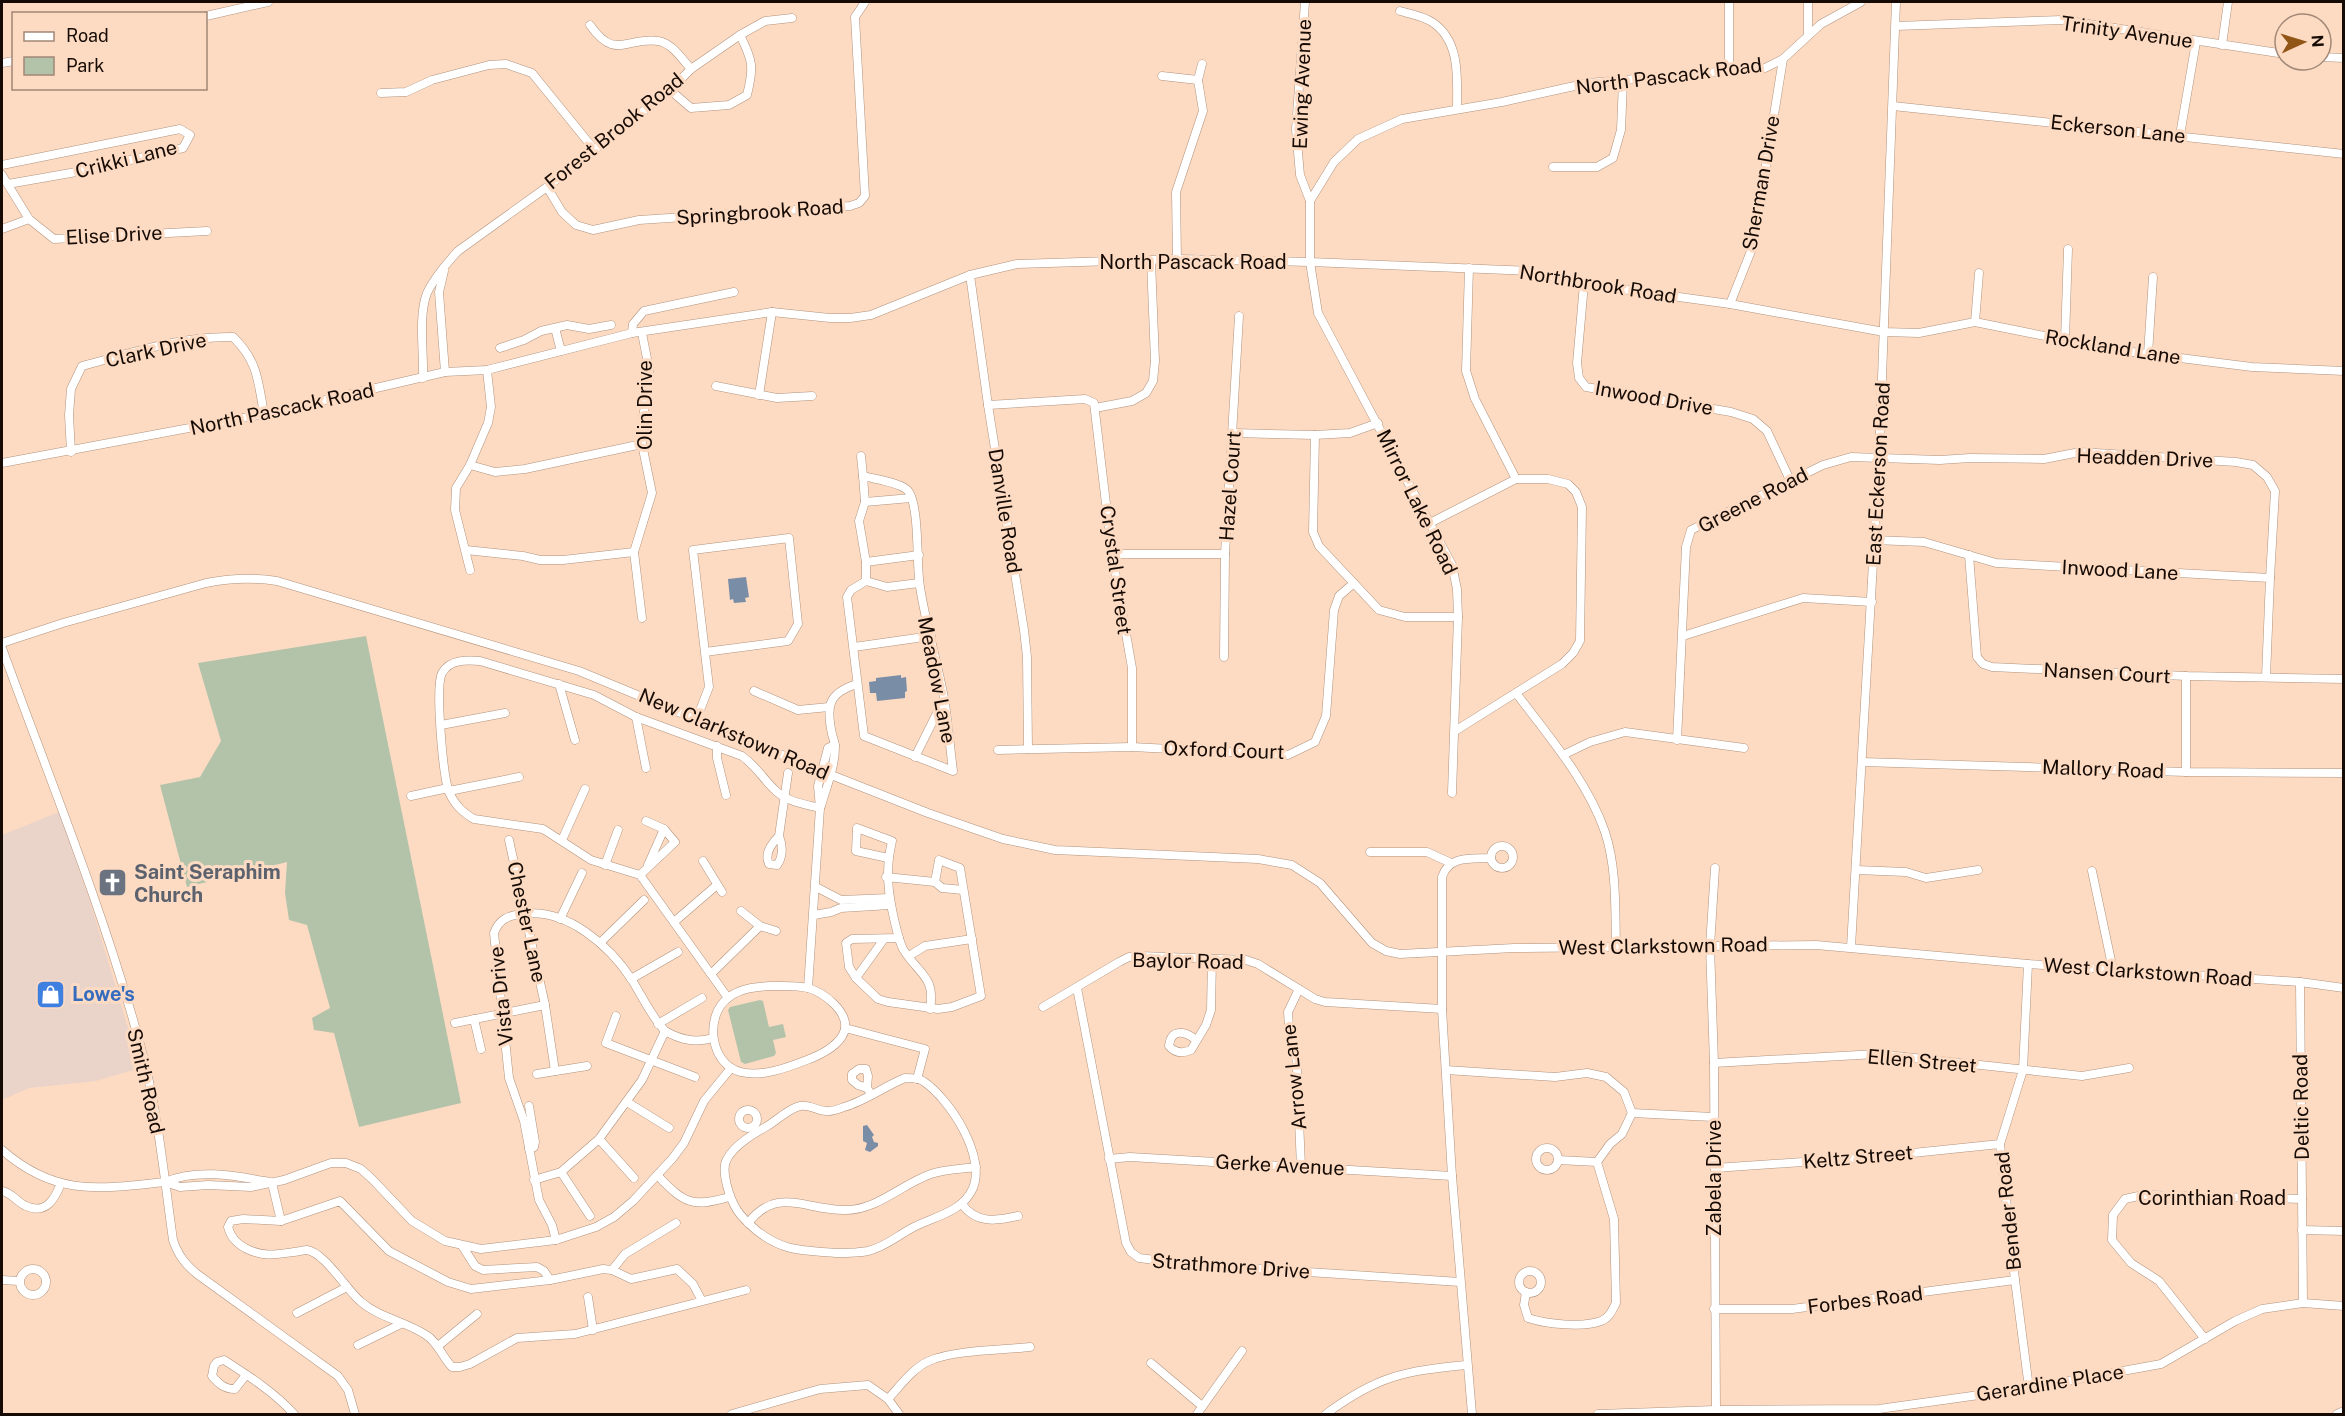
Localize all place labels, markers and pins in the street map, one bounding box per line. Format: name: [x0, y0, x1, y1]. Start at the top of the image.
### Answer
place label: Saint Seraphim Church: [134, 860, 281, 907]
church icon: Saint Seraphim Church: [97, 867, 129, 899]
shop icon: Lowe's: [35, 978, 67, 1010]
place label: Lowe's: [72, 982, 135, 1006]

